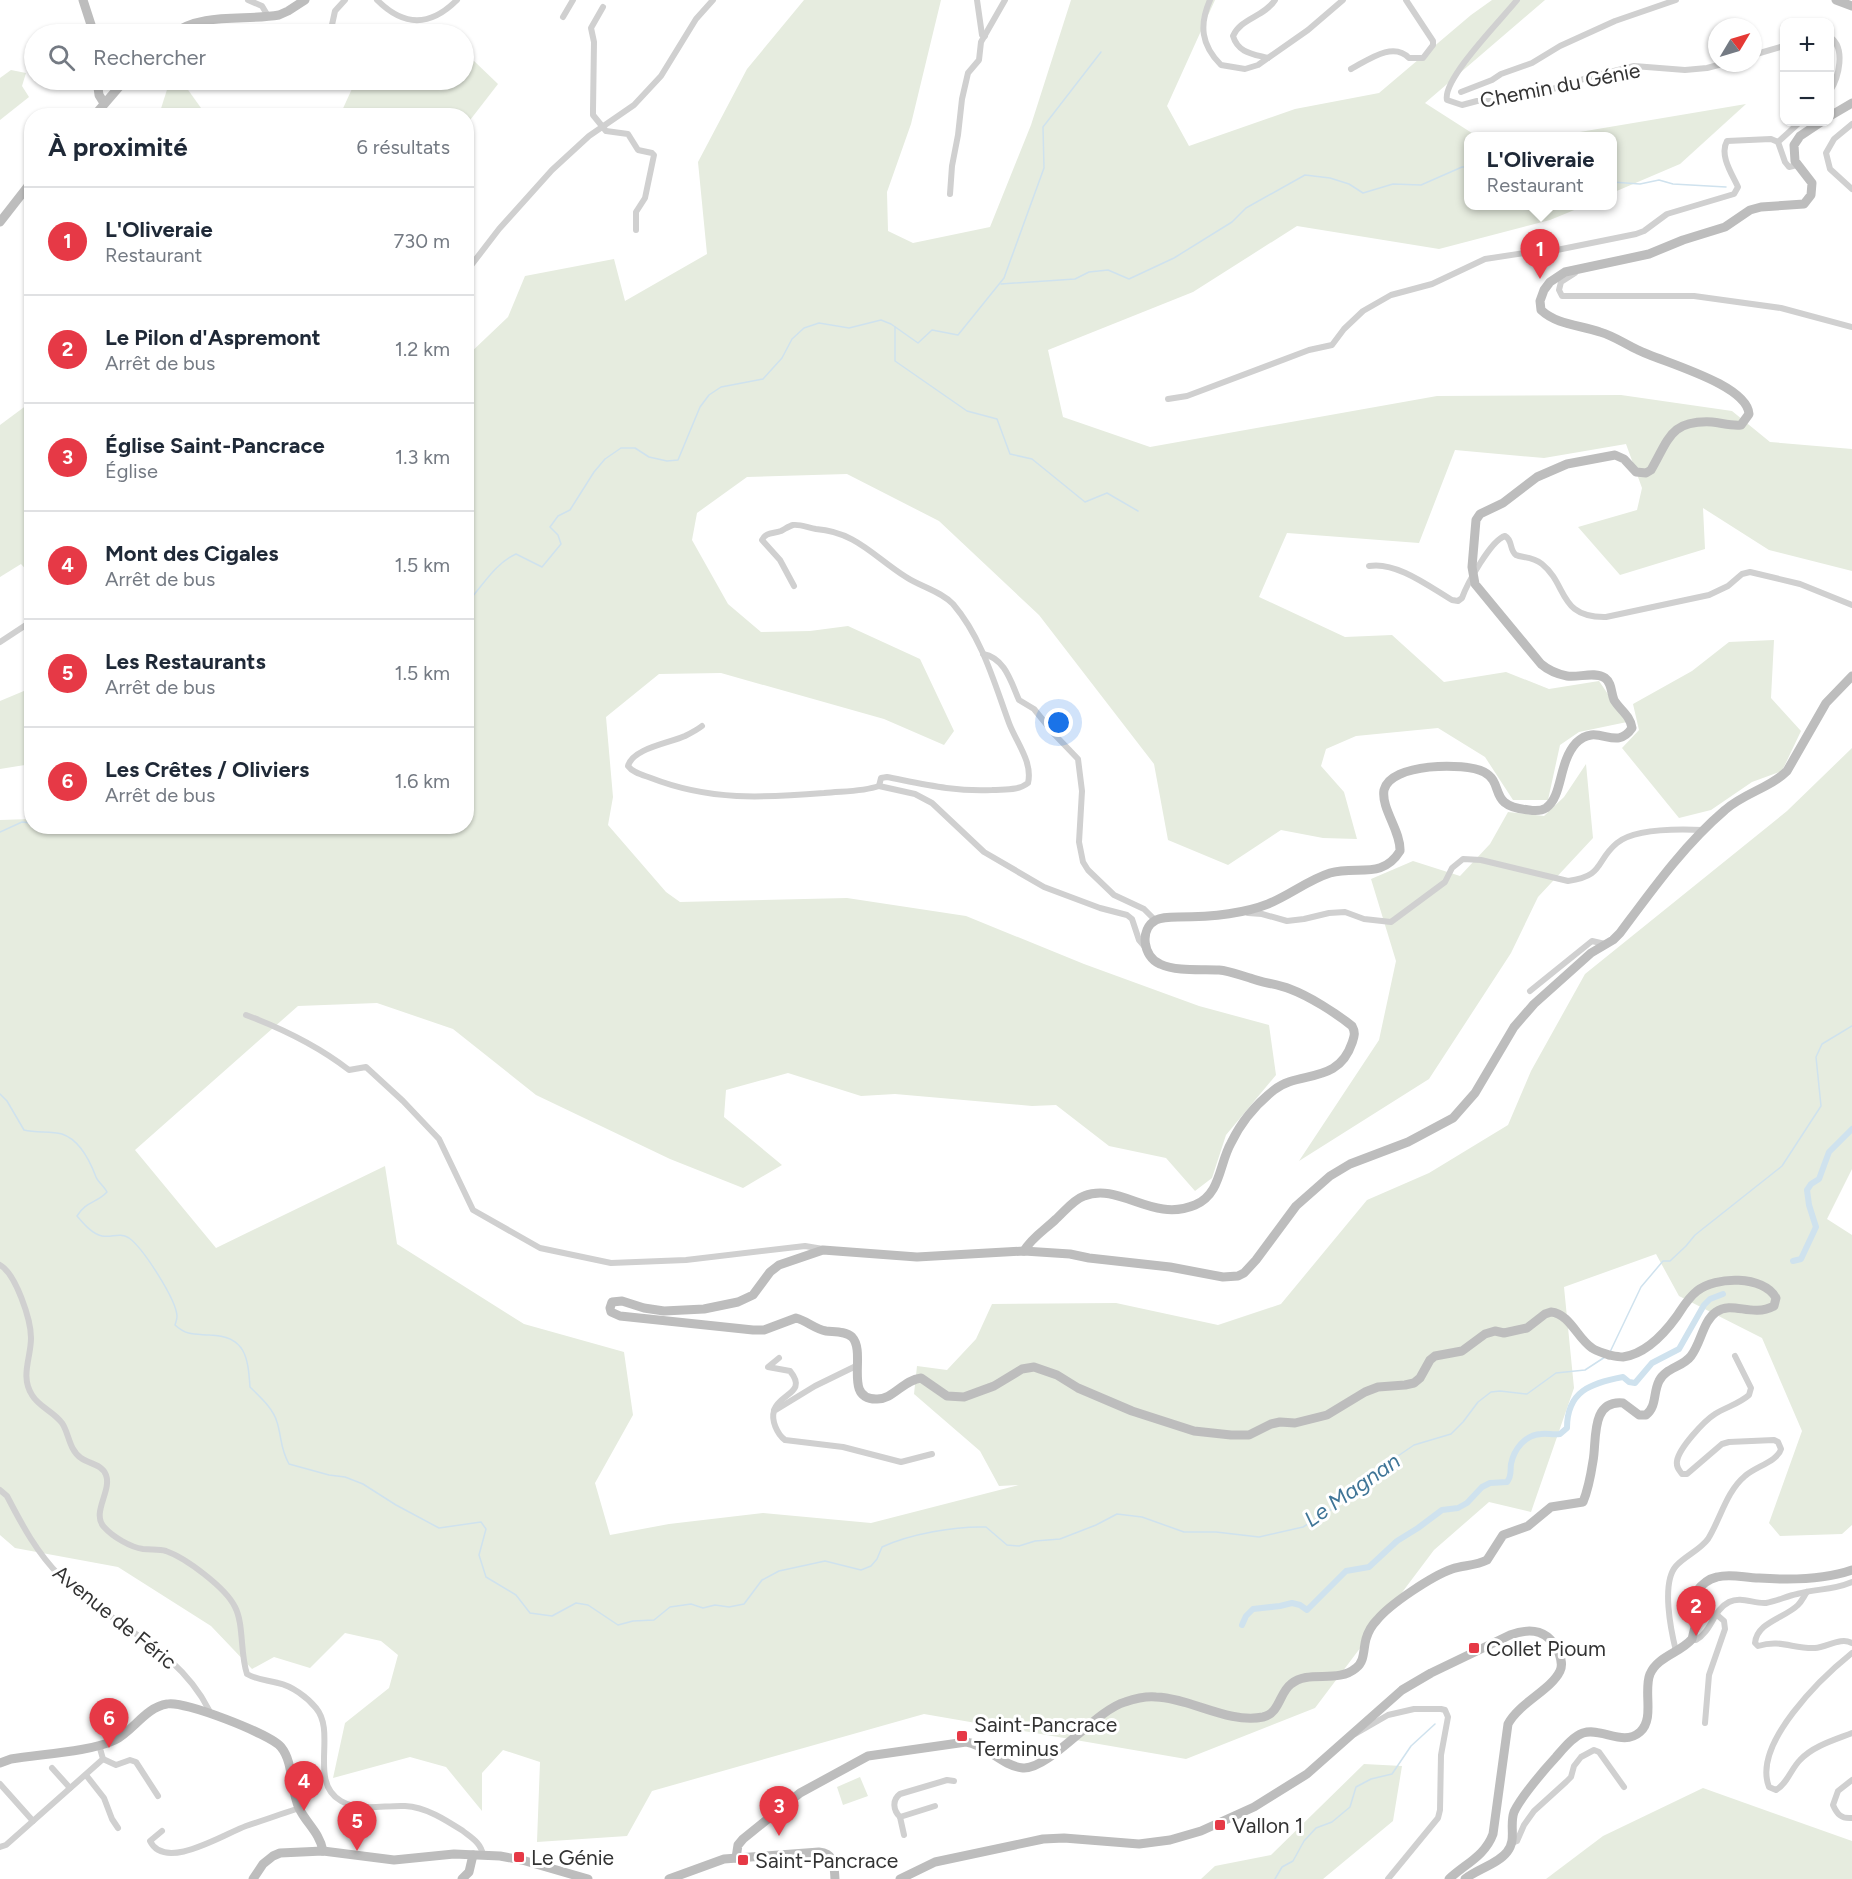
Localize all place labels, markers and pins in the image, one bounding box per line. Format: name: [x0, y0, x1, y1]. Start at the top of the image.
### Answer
pin: 1: [1520, 230, 1560, 279]
pin: 2: [1676, 1586, 1716, 1636]
place label: Collet Pioum: [1486, 1636, 1606, 1661]
marker: Collet Pioum: [1467, 1641, 1481, 1655]
pin: 6: [90, 1698, 128, 1748]
place label: Saint-Pancrace Terminus: [974, 1712, 1117, 1761]
marker: Saint-Pancrace Terminus: [955, 1729, 969, 1743]
pin: 4: [284, 1762, 324, 1811]
pin: 3: [760, 1786, 798, 1836]
pin: 5: [338, 1802, 376, 1851]
place label: Vallon 1: [1232, 1813, 1303, 1838]
marker: Vallon 1: [1213, 1818, 1227, 1832]
place label: Le Génie: [531, 1845, 614, 1870]
place label: Saint-Pancrace: [755, 1848, 898, 1873]
marker: Le Génie: [512, 1850, 526, 1864]
marker: Saint-Pancrace: [736, 1853, 750, 1867]

